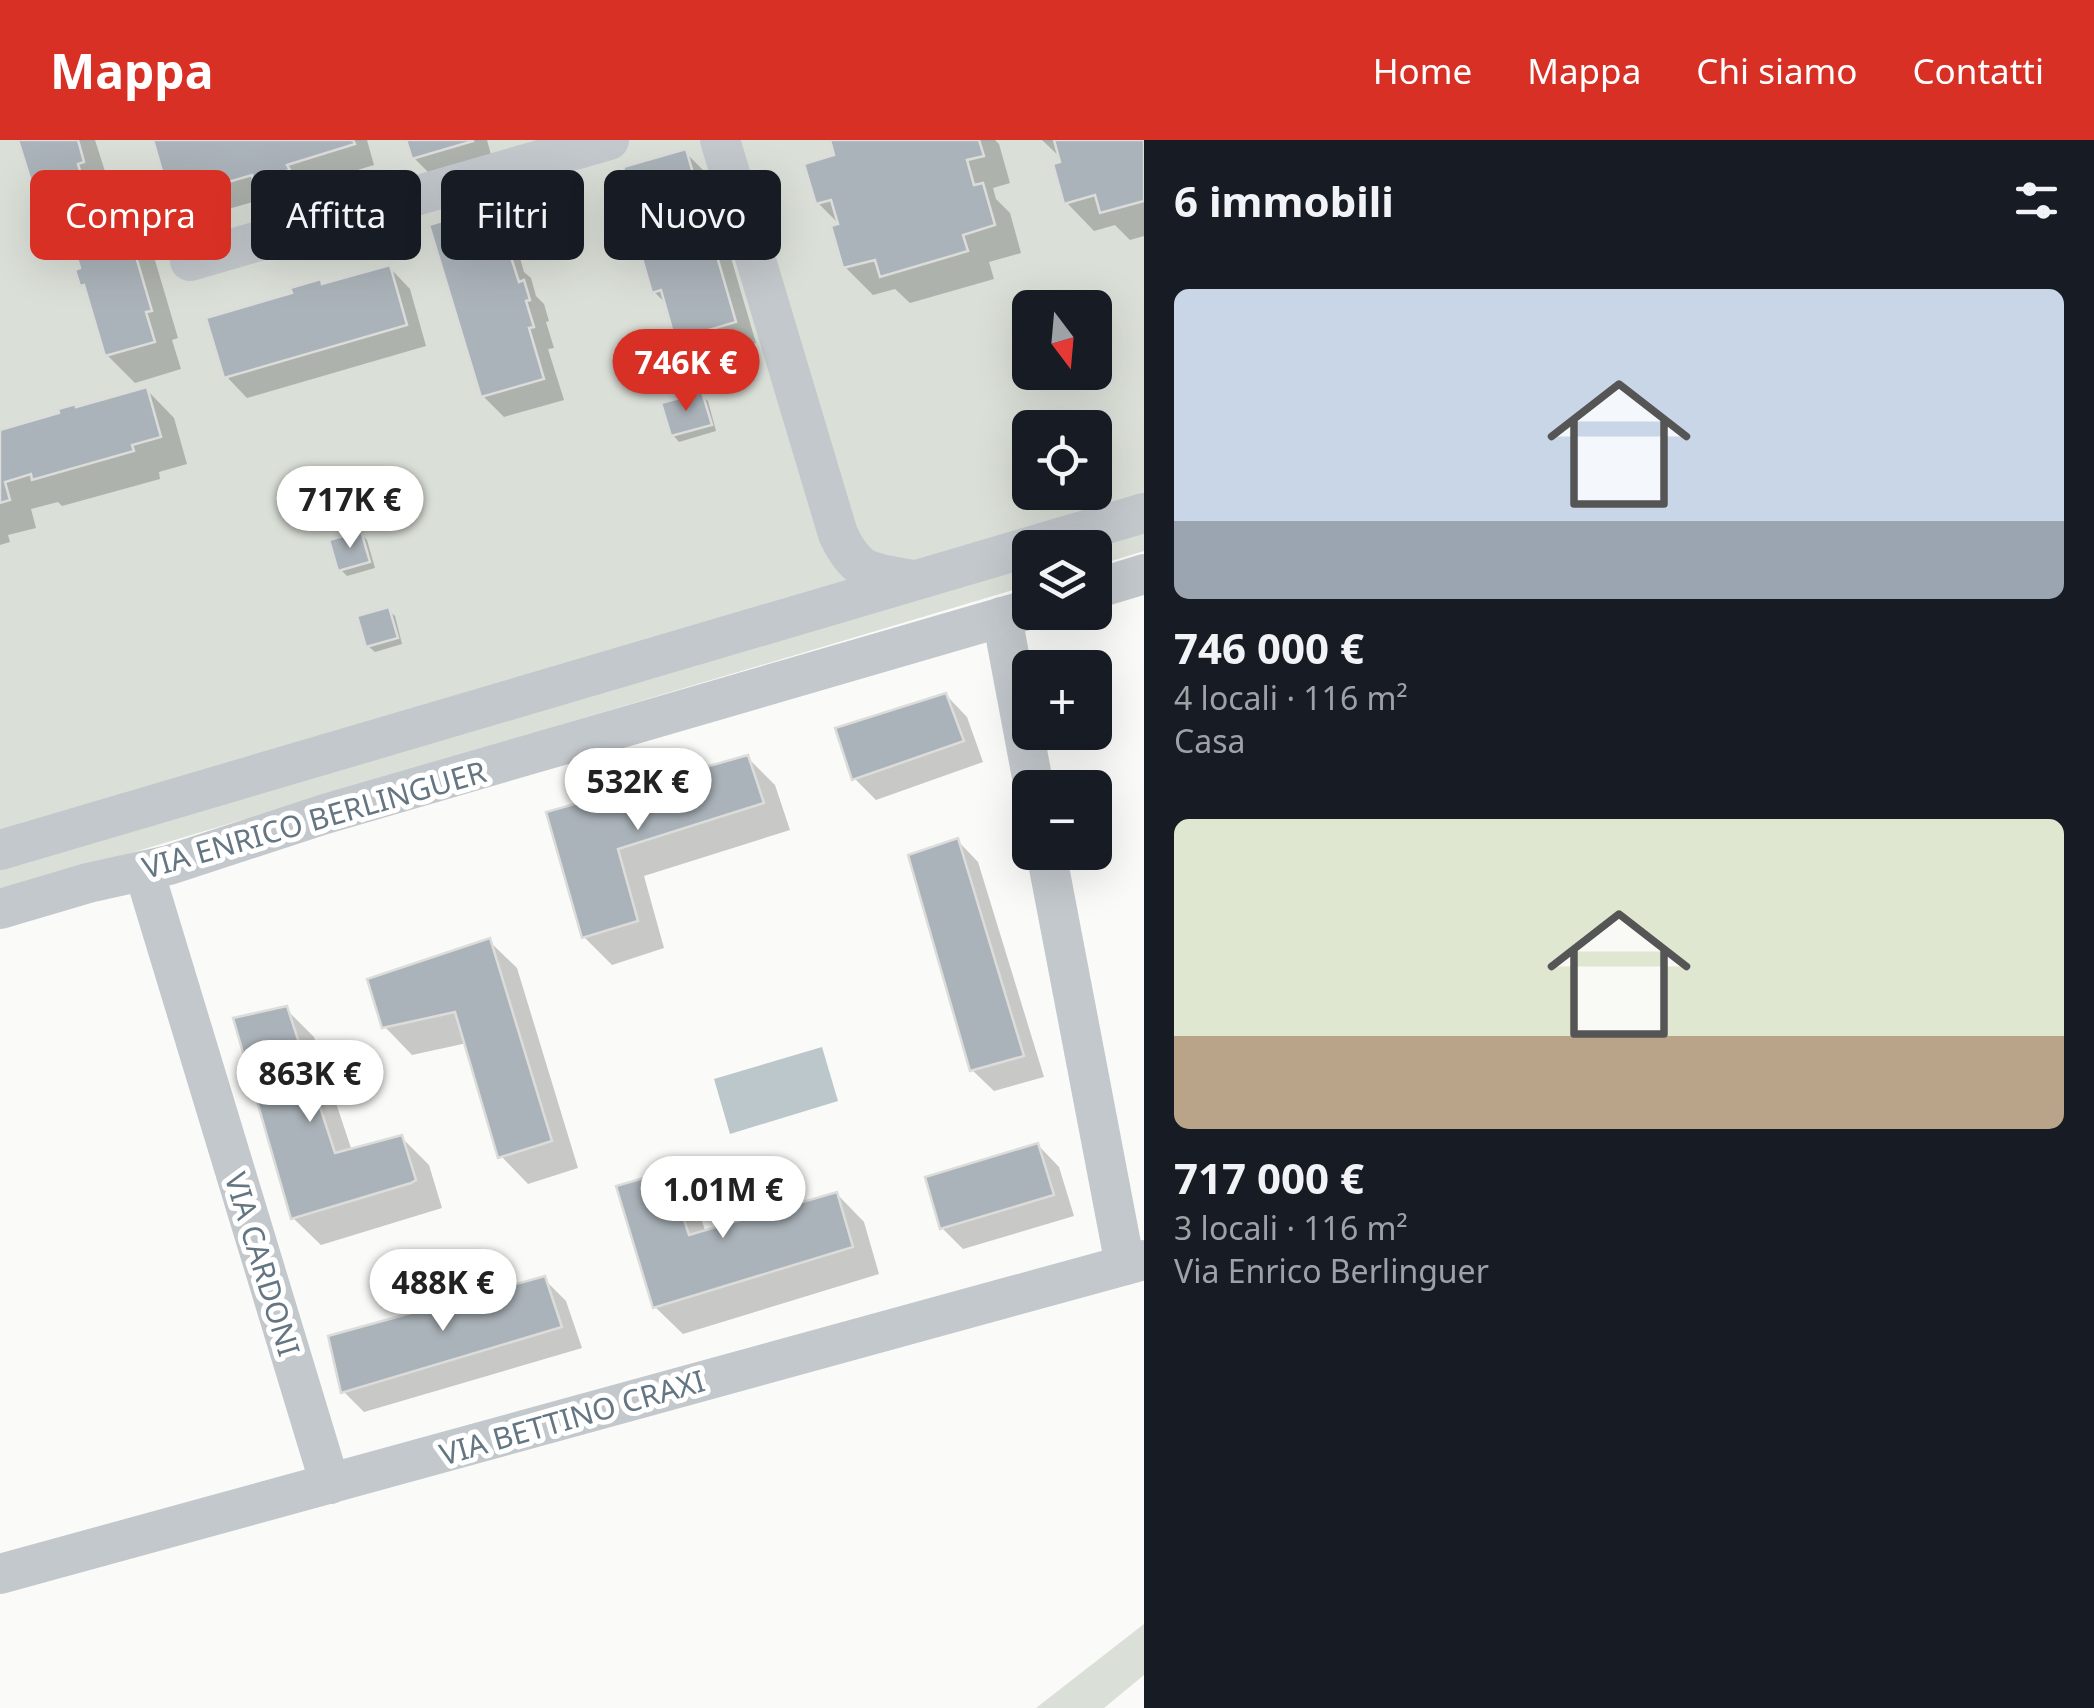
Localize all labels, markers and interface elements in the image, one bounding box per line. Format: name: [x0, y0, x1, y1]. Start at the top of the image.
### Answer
text: Mappa: [50, 38, 213, 103]
text: Home: [1373, 47, 1472, 94]
text: Mappa: [1527, 47, 1641, 94]
text: Chi siamo: [1696, 47, 1858, 94]
text: Contatti: [1913, 47, 2044, 94]
chip: Compra: [30, 170, 231, 260]
chip: Affitta: [251, 170, 421, 260]
chip: Filtri: [441, 170, 584, 260]
chip: Nuovo: [604, 170, 781, 260]
text: 6 immobili: [1174, 172, 1394, 229]
icon: filters: [2009, 173, 2064, 228]
north arrow: [1012, 290, 1112, 390]
map controls: [1012, 290, 1112, 870]
pin: 746K €: [605, 329, 767, 414]
text: 746K €: [635, 340, 737, 383]
icon: home: [1529, 354, 1709, 534]
button: locate: [1012, 410, 1112, 510]
pin: 717K €: [269, 466, 431, 551]
text: 717K €: [299, 477, 401, 520]
button: layers: [1012, 530, 1112, 630]
text: 746 000 €: [1174, 619, 1364, 676]
button: +: [1012, 650, 1112, 750]
text: 4 locali · 116 m²: [1174, 676, 1408, 719]
text: Casa: [1174, 719, 1245, 762]
pin: 532K €: [557, 748, 719, 833]
street label: VIA ENRICO BERLINGUER: [137, 750, 491, 888]
text: 532K €: [587, 759, 689, 802]
button: −: [1012, 770, 1112, 870]
icon: home: [1529, 884, 1709, 1064]
pin: 863K €: [229, 1040, 391, 1125]
text: 863K €: [259, 1051, 361, 1094]
text: 717 000 €: [1174, 1149, 1364, 1206]
pin: 1.01M €: [631, 1156, 815, 1241]
street label: VIA CARDONI: [216, 1167, 310, 1361]
text: 1.01M €: [663, 1167, 783, 1210]
text: 3 locali · 116 m²: [1174, 1206, 1408, 1249]
pin: 488K €: [362, 1249, 524, 1334]
text: Via Enrico Berlinguer: [1174, 1249, 1489, 1292]
text: 488K €: [392, 1260, 494, 1303]
street label: VIA BETTINO CRAXI: [435, 1360, 709, 1474]

